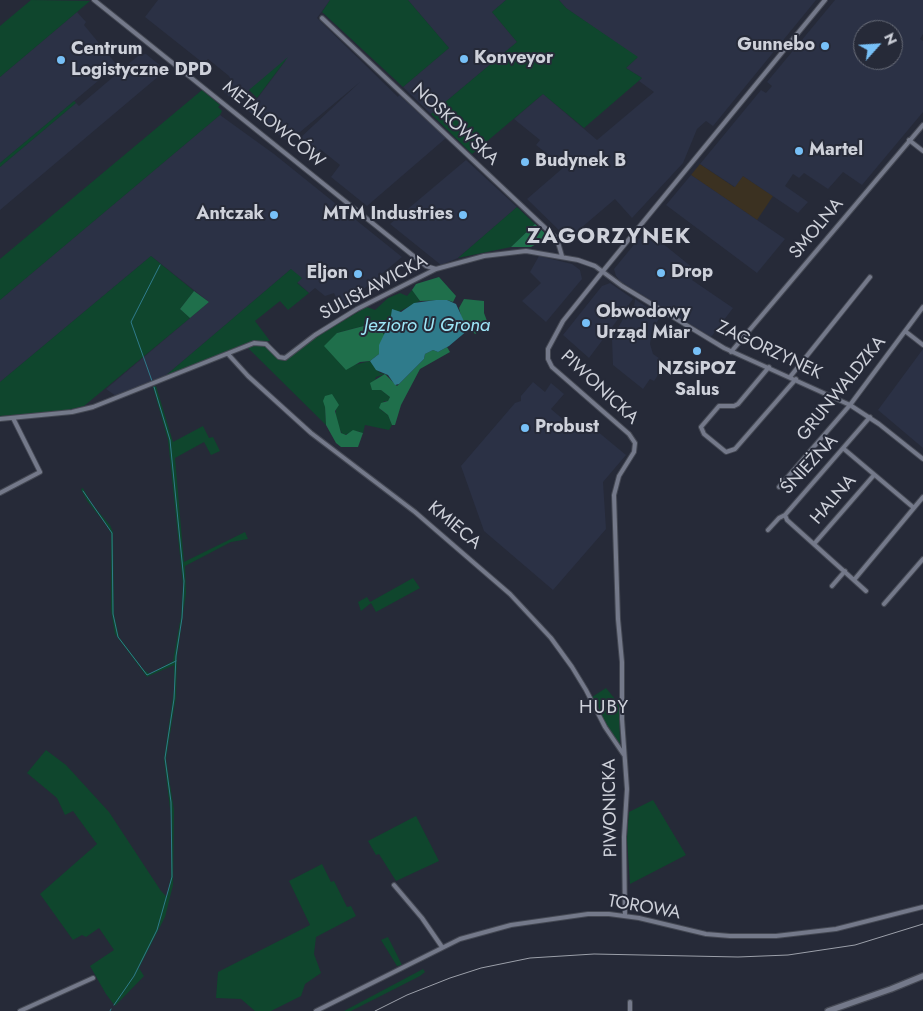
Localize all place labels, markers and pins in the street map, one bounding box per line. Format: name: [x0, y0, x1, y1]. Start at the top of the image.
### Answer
place label: Gunnebo: [737, 35, 815, 57]
place label: Centrum Logistyczne DPD: [71, 39, 212, 82]
marker: Gunnebo: [819, 40, 831, 52]
place label: Konveyor: [474, 48, 553, 70]
marker: Konveyor: [458, 53, 470, 65]
marker: Centrum Logistyczne DPD: [55, 54, 67, 66]
place label: Martel: [809, 140, 863, 162]
marker: Martel: [793, 145, 805, 157]
place label: Budynek B: [535, 151, 626, 173]
marker: Budynek B: [519, 156, 531, 168]
place label: Antczak: [196, 204, 264, 226]
place label: MTM Industries: [323, 204, 453, 226]
marker: Antczak: [268, 209, 280, 221]
marker: MTM Industries: [457, 209, 469, 221]
place label: Drop: [671, 262, 713, 284]
place label: Eljon: [306, 263, 348, 285]
marker: Drop: [655, 267, 667, 279]
marker: Eljon: [352, 268, 364, 280]
place label: Obwodowy Urząd Miar: [596, 302, 691, 344]
marker: Obwodowy Urząd Miar: [580, 317, 592, 329]
marker: NZSiPOZ Salus: [691, 345, 703, 357]
place label: NZSiPOZ Salus: [658, 359, 736, 402]
place label: Probust: [535, 417, 599, 439]
marker: Probust: [519, 422, 531, 434]

